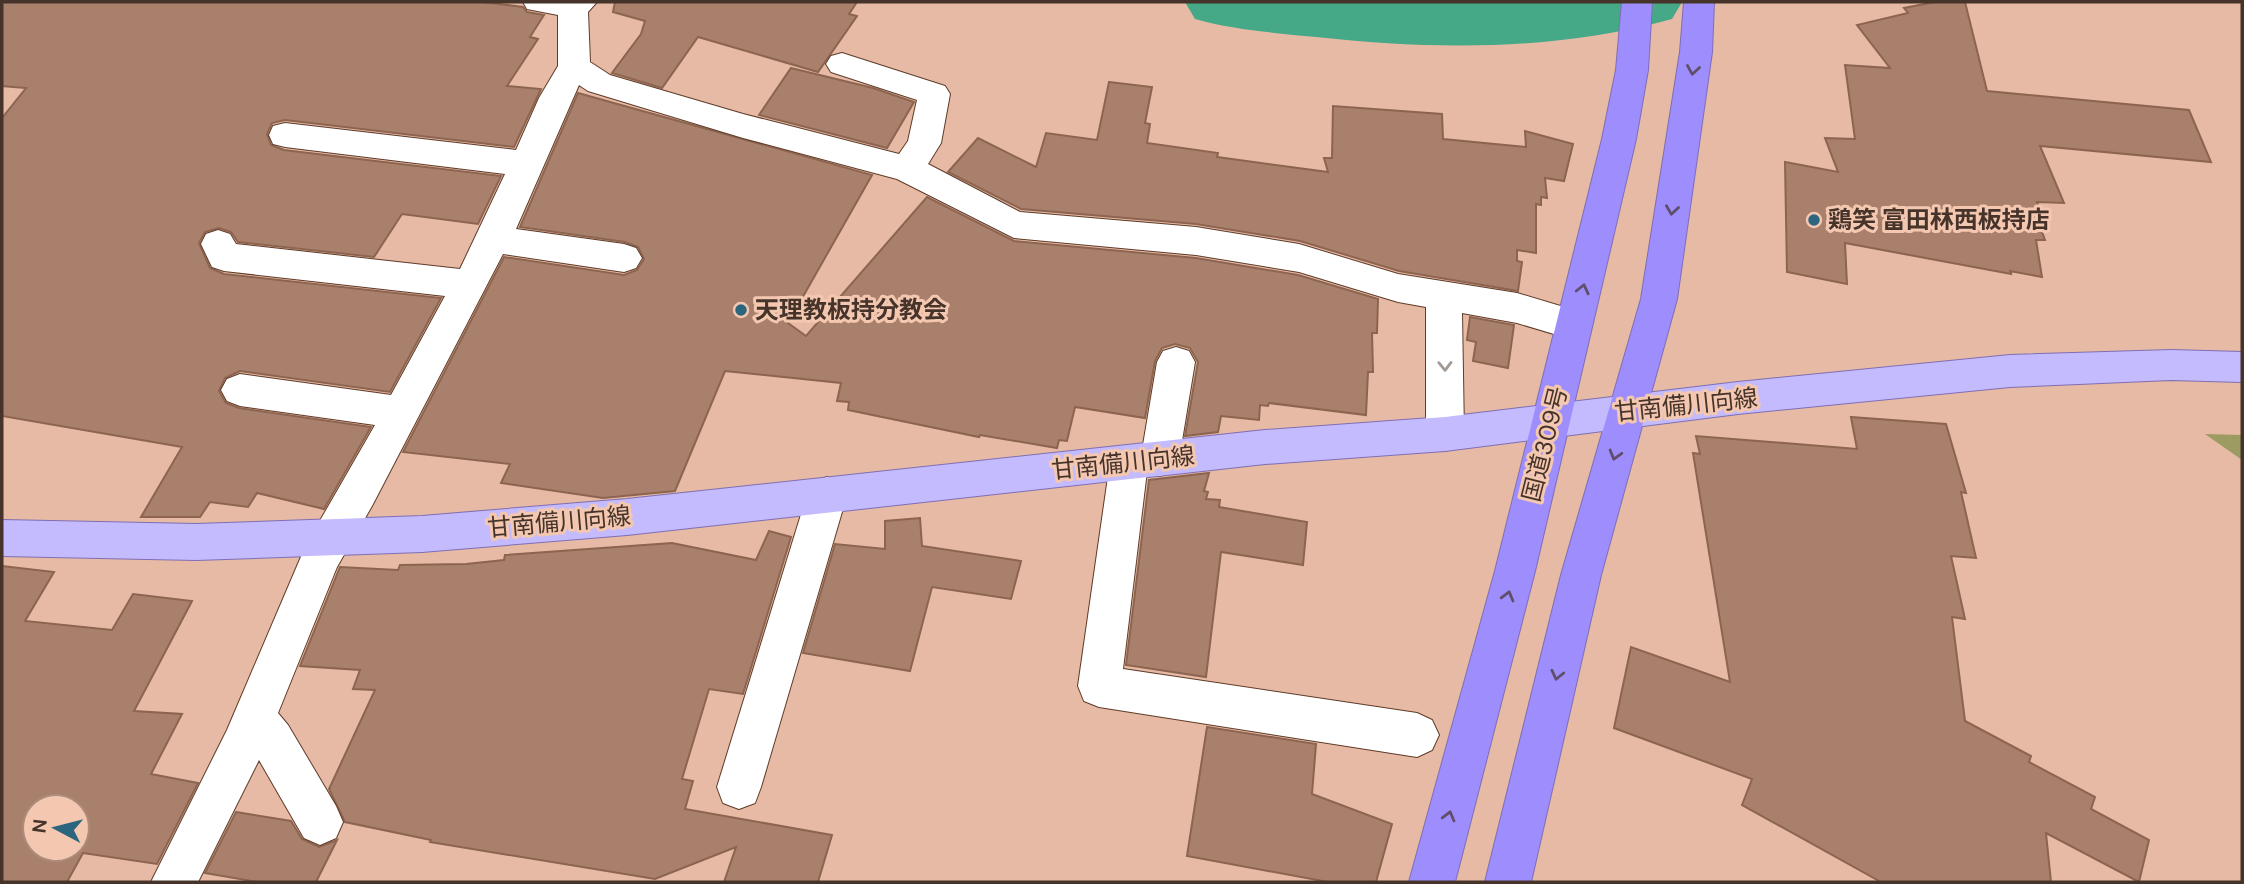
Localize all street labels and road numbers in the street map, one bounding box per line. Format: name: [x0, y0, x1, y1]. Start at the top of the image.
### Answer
street label: 甘南備川向線: [1613, 382, 1759, 427]
street label: 国道309号: [1515, 383, 1574, 505]
street label: 甘南備川向線: [1050, 440, 1196, 485]
street label: 甘南備川向線: [486, 500, 632, 543]

